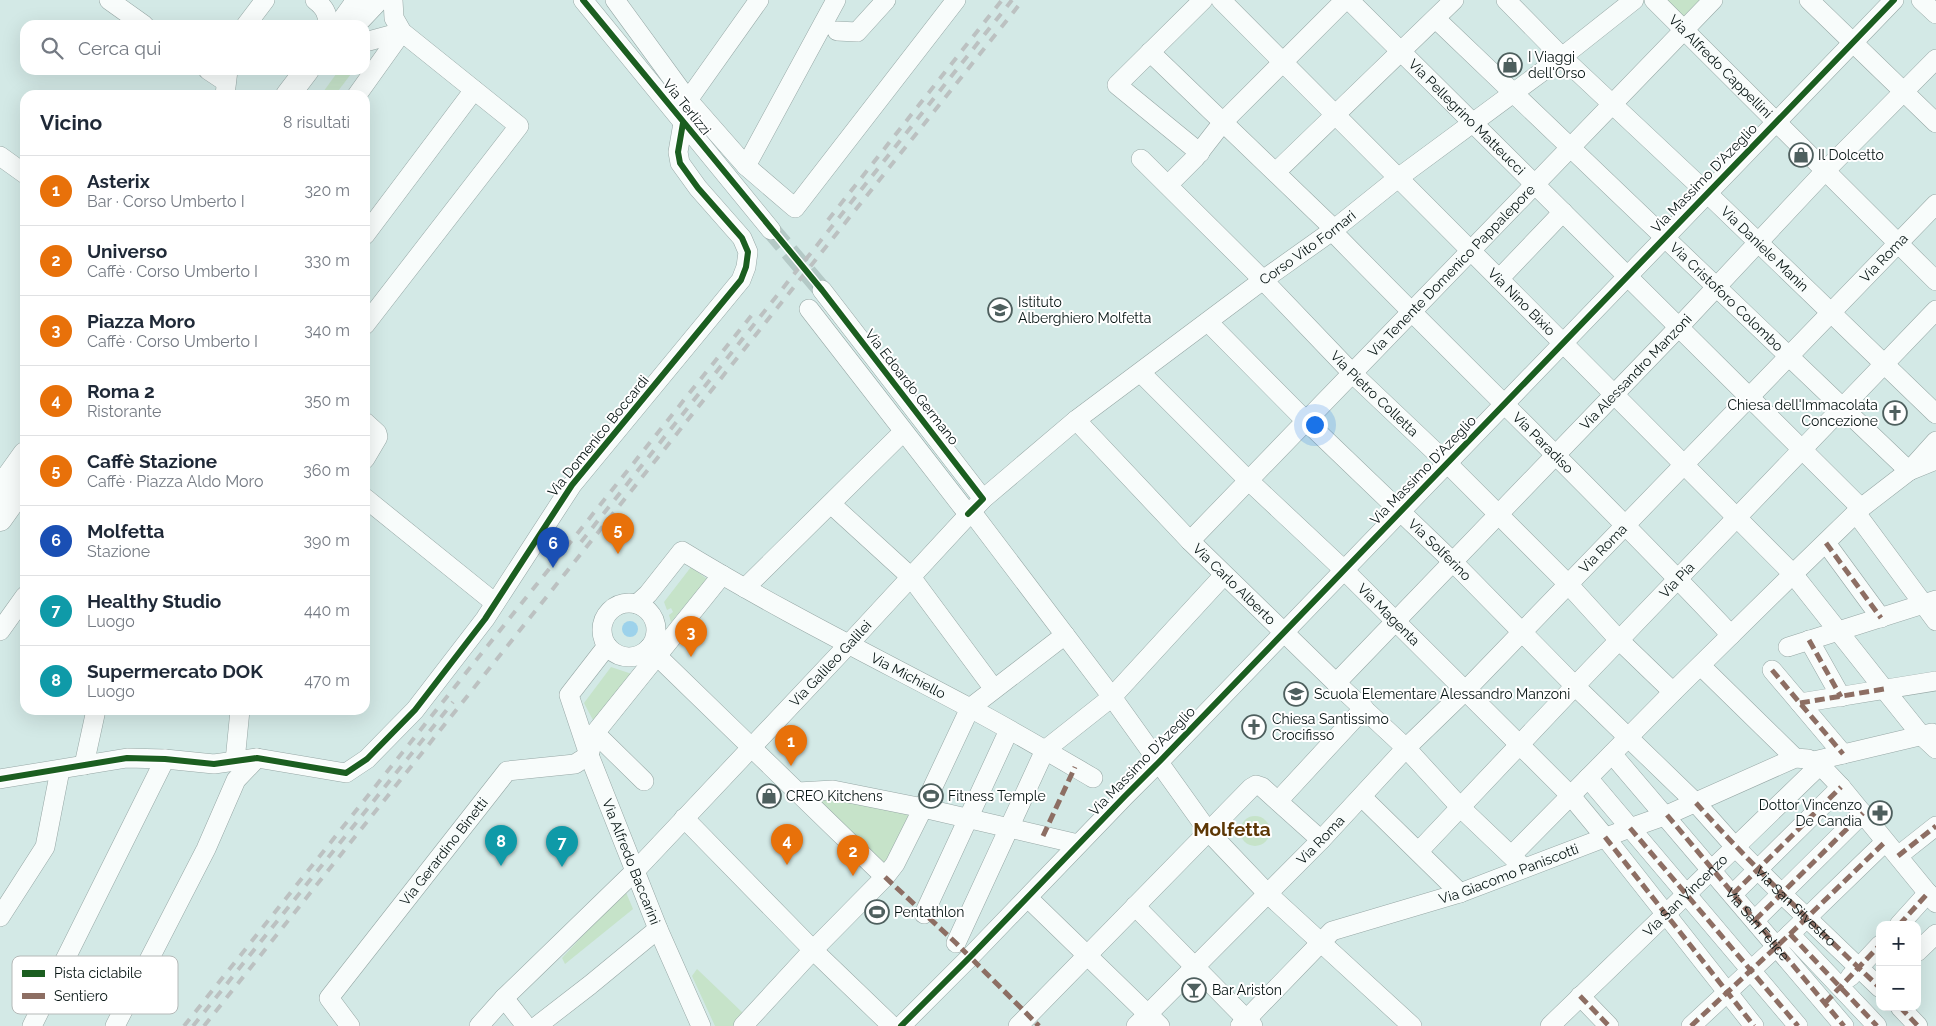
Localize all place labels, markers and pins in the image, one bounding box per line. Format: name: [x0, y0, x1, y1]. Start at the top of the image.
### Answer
place label: I Viaggi dell'Orso: [1528, 49, 1586, 81]
shop icon: I Viaggi dell'Orso: [1497, 52, 1523, 78]
shop icon: Il Dolcetto: [1788, 142, 1814, 168]
place label: Il Dolcetto: [1818, 147, 1884, 163]
place label: Istituto Alberghiero Molfetta: [1018, 294, 1151, 326]
school or university icon: Istituto Alberghiero Molfetta: [987, 297, 1013, 323]
place label: Chiesa dell'Immacolata Concezione: [1727, 397, 1878, 429]
church icon: Chiesa dell'Immacolata Concezione: [1882, 400, 1908, 426]
pin: 5: [602, 513, 634, 554]
pin: 6: [537, 527, 569, 568]
pin: 3: [675, 616, 707, 657]
school or university icon: Scuola Elementare Alessandro Manzoni: [1283, 681, 1309, 707]
place label: Scuola Elementare Alessandro Manzoni: [1314, 686, 1570, 702]
place label: Chiesa Santissimo Crocifisso: [1272, 711, 1389, 743]
church icon: Chiesa Santissimo Crocifisso: [1241, 714, 1267, 740]
pin: 1: [775, 725, 807, 766]
shop icon: CREO Kitchens: [756, 783, 782, 809]
sports icon: Fitness Temple: [918, 783, 944, 809]
place label: CREO Kitchens: [786, 788, 883, 804]
place label: Fitness Temple: [948, 788, 1046, 804]
place label: Dottor Vincenzo De Candia: [1759, 797, 1862, 829]
pharmacy icon: Dottor Vincenzo De Candia: [1867, 800, 1893, 826]
pin: 4: [771, 824, 803, 865]
pin: 8: [485, 825, 517, 866]
pin: 7: [546, 826, 578, 867]
pin: 2: [837, 835, 869, 876]
sports icon: Pentathlon: [864, 899, 890, 925]
place label: Pentathlon: [894, 904, 964, 920]
bar icon: Bar Ariston: [1181, 977, 1207, 1003]
place label: Bar Ariston: [1212, 982, 1282, 998]

